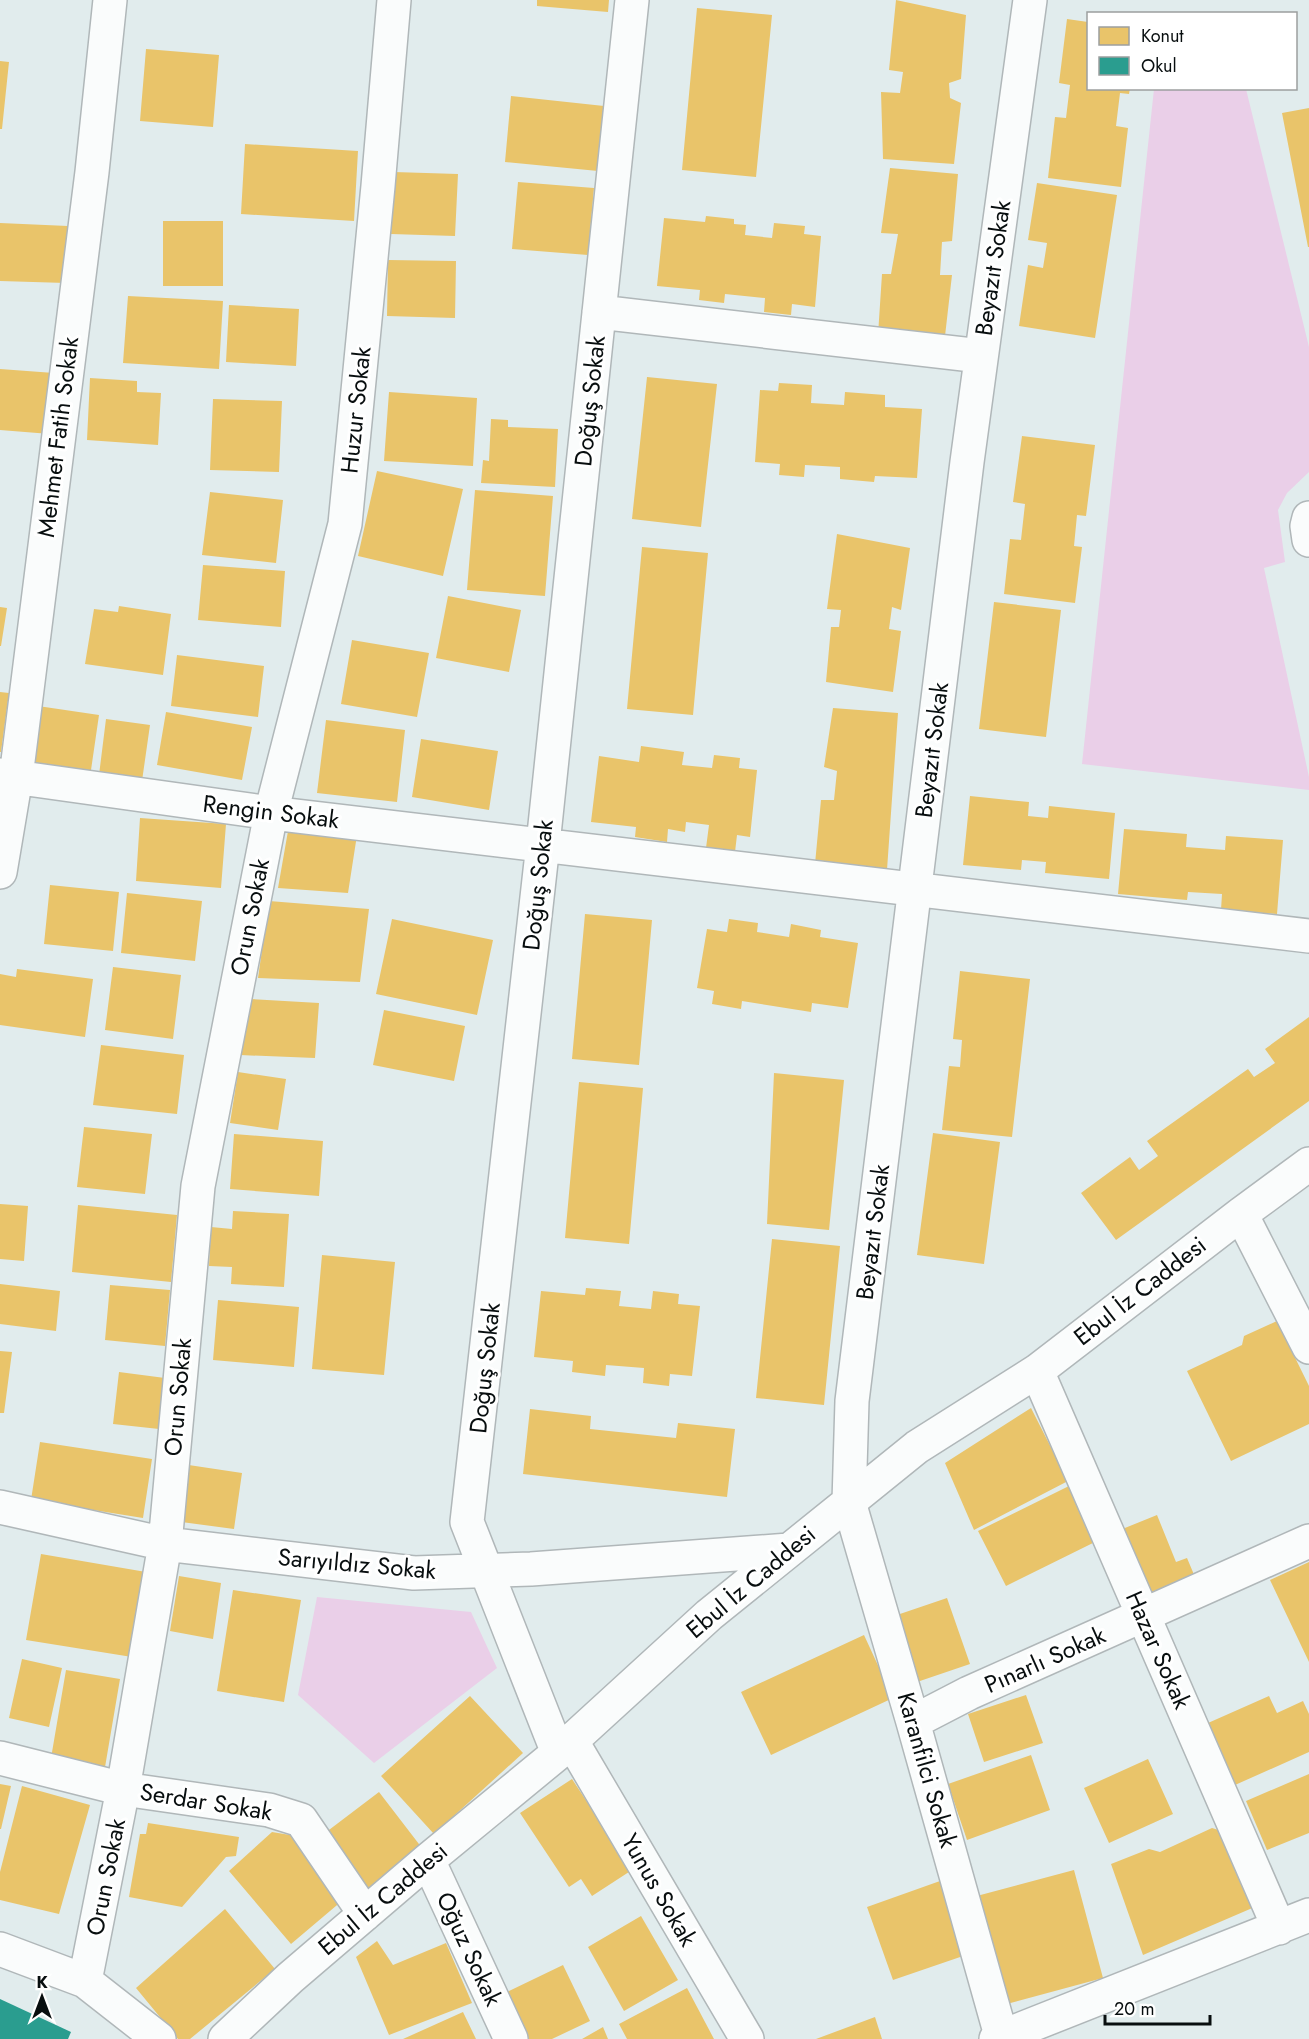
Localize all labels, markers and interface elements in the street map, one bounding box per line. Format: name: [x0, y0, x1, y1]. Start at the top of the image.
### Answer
legend: [1087, 12, 1297, 90]
text: Konut: [1141, 23, 1184, 49]
text: Okul: [1141, 53, 1177, 79]
street label: Beyazıt Sokak: [966, 197, 1019, 338]
street label: Doğuş Sokak: [565, 333, 614, 468]
street label: Mehmet Fatih Sokak: [28, 334, 87, 539]
street label: Huzur Sokak: [331, 344, 380, 475]
street label: Beyazıt Sokak: [906, 680, 957, 820]
street label: Rengin Sokak: [201, 786, 342, 837]
street label: Doğuş Sokak: [513, 817, 562, 952]
street label: Orun Sokak: [221, 855, 278, 978]
street label: Beyazıt Sokak: [847, 1162, 898, 1302]
street label: Ebul İz Caddesi: [1066, 1228, 1213, 1354]
street label: Doğuş Sokak: [460, 1300, 509, 1435]
street label: Orun Sokak: [155, 1336, 200, 1458]
street label: Ebul İz Caddesi: [678, 1517, 823, 1646]
street label: Sarıyıldız Sokak: [277, 1539, 438, 1588]
street label: Hazar Sokak: [1117, 1585, 1200, 1715]
street label: Pınarlı Sokak: [979, 1617, 1111, 1702]
street label: Karanfilci Sokak: [889, 1688, 966, 1852]
street label: Serdar Sokak: [137, 1774, 275, 1829]
street label: Orun Sokak: [77, 1815, 134, 1938]
street label: Yunus Sokak: [613, 1827, 706, 1953]
street label: Ebul İz Caddesi: [310, 1834, 455, 1963]
street label: Oğuz Sokak: [428, 1886, 511, 2012]
north arrow: [12, 1967, 72, 2027]
text: K: [36, 1971, 48, 1994]
scale bar: [1105, 1988, 1210, 2026]
text: 20 m: [1114, 1996, 1154, 2022]

